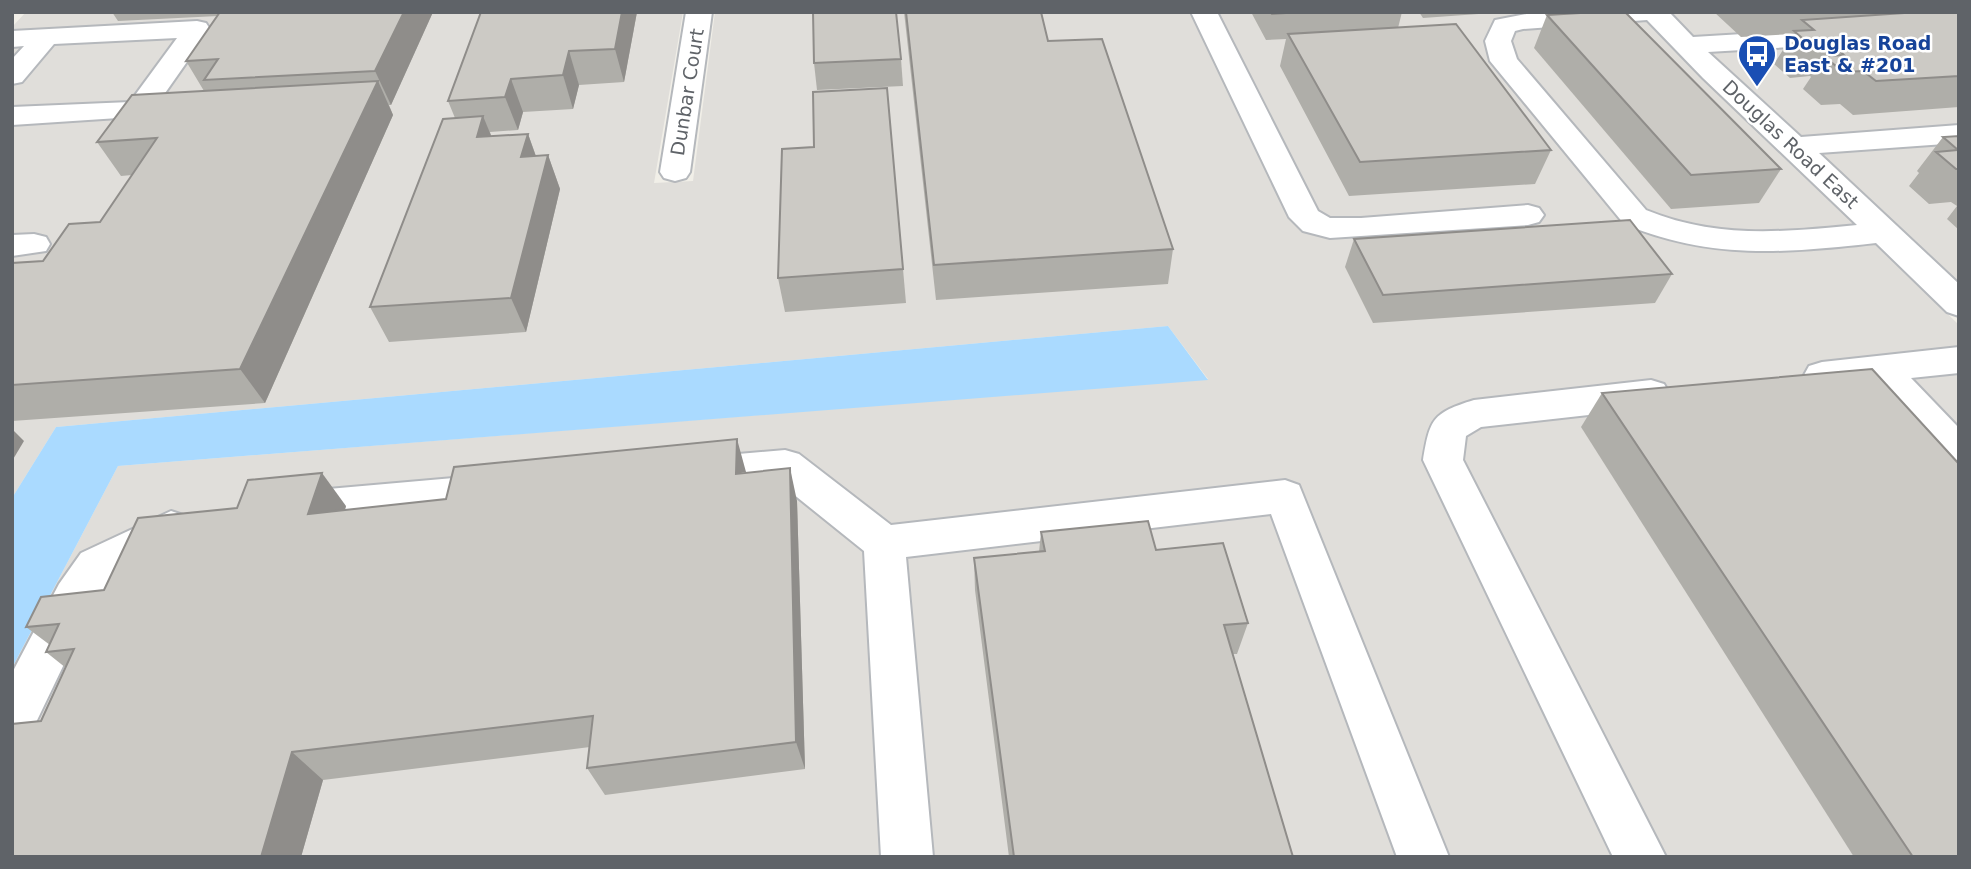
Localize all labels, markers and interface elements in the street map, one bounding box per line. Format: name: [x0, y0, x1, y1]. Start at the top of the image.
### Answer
street label: Dunbar Court: [666, 27, 708, 157]
place label: Douglas Road East & #201: [1784, 32, 1931, 76]
bus stop icon: Douglas Road East & #201: [1736, 33, 1778, 88]
street label: Douglas Road East: [1718, 75, 1864, 213]

